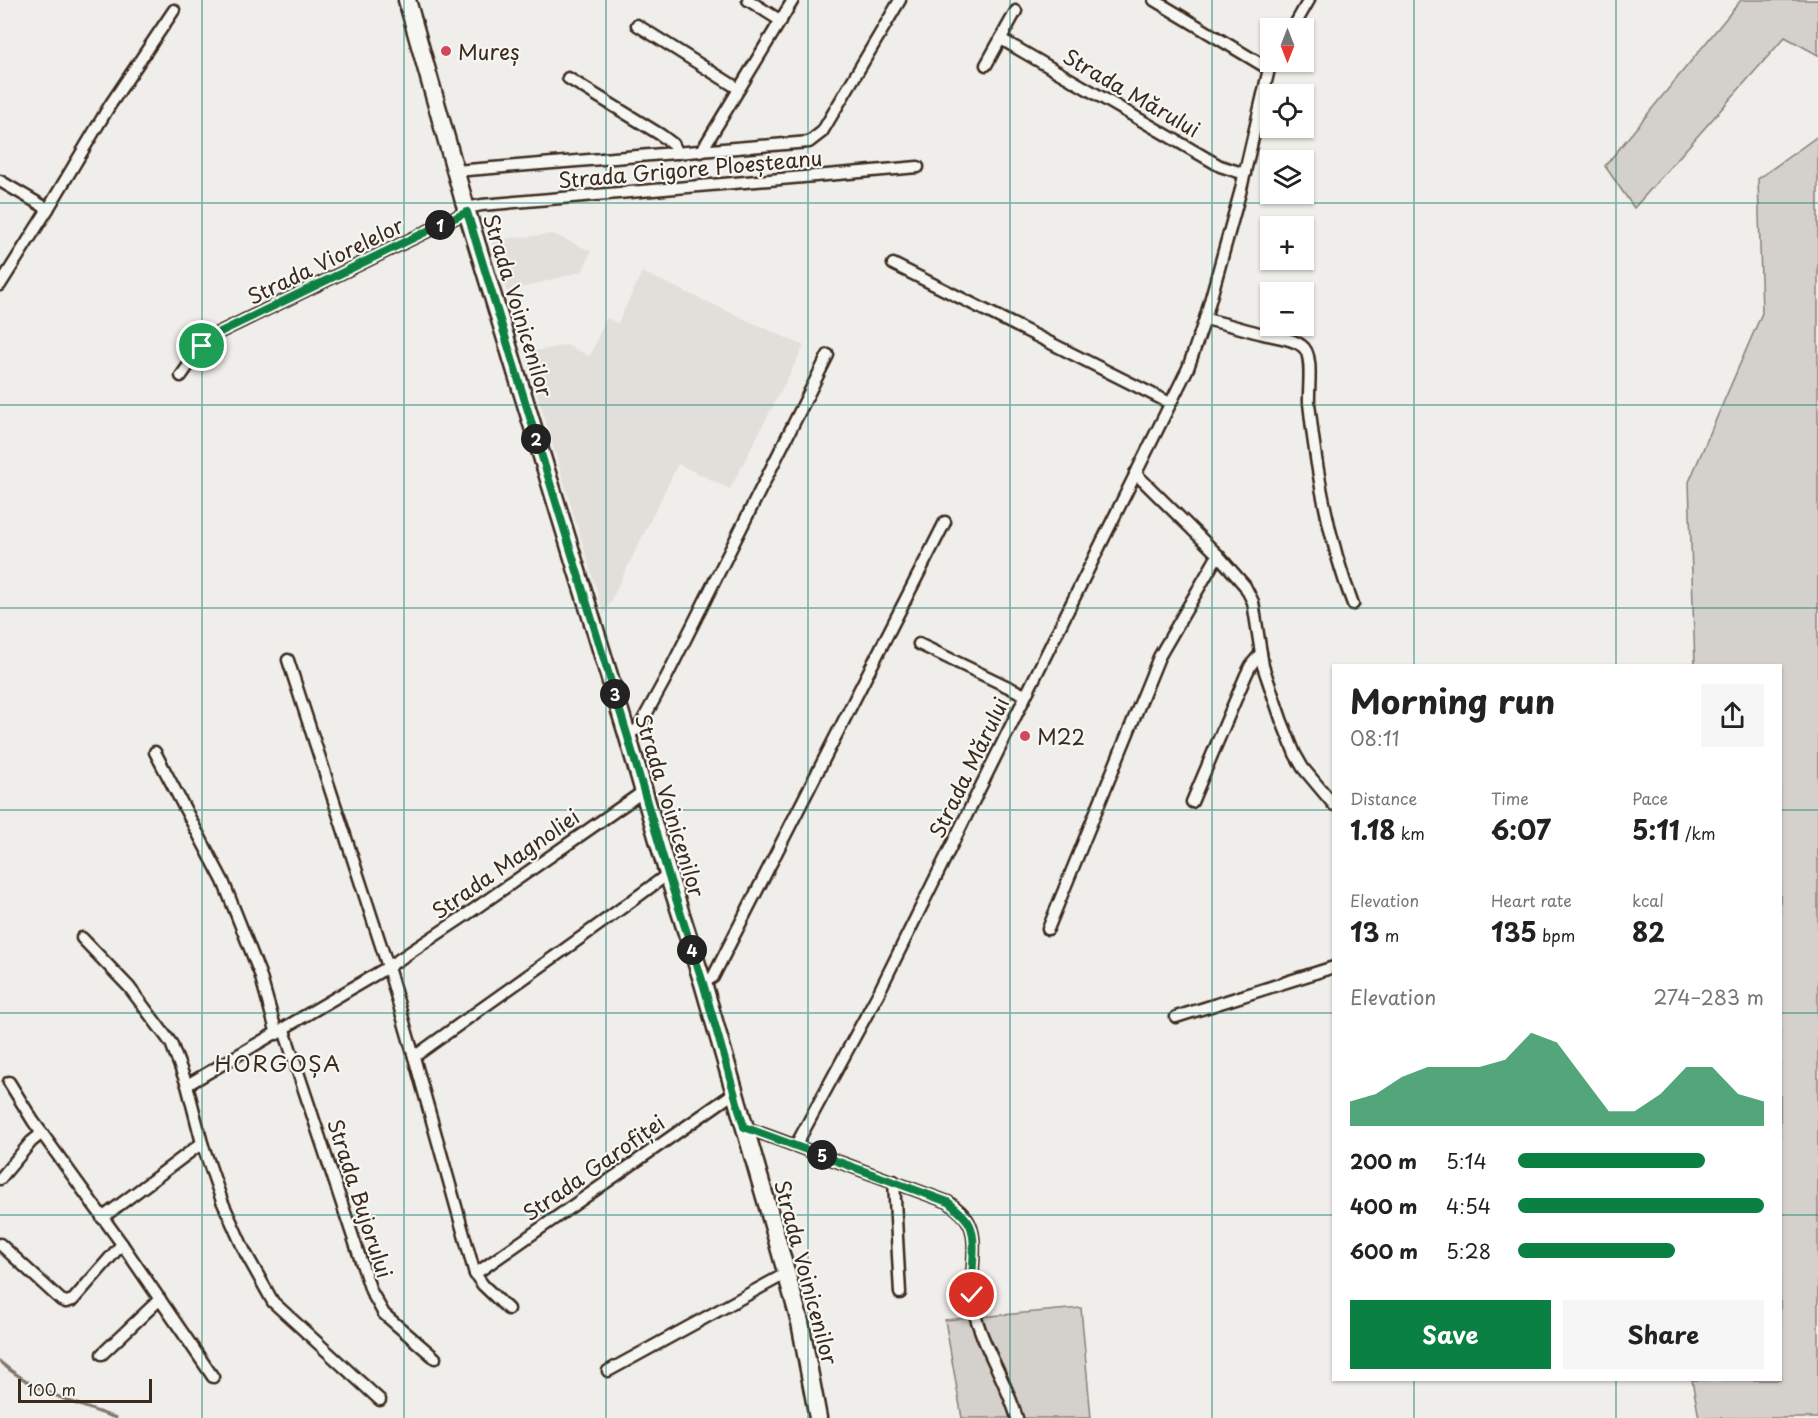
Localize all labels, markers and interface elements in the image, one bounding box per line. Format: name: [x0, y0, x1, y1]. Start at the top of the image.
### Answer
north arrow: [1260, 18, 1314, 72]
map controls: [1260, 18, 1314, 336]
place label: Mureș: [458, 35, 520, 67]
street label: Strada Mărului: [1057, 40, 1207, 144]
marker: Mureș: [439, 44, 453, 58]
button: locate: [1260, 84, 1314, 138]
street label: Strada Grigore Ploeșteanu: [557, 141, 823, 195]
button: layers: [1260, 150, 1314, 204]
street label: Strada Viorelelor: [241, 208, 409, 312]
street label: Strada Voinicenilor: [476, 209, 562, 401]
pin: 1: [425, 210, 455, 240]
text: 1: [436, 213, 444, 237]
button: +: [1260, 216, 1314, 270]
button: −: [1260, 282, 1314, 336]
pin: [176, 320, 227, 371]
icon: arrive: [185, 329, 218, 362]
pin: 2: [521, 424, 551, 454]
text: 2: [530, 427, 542, 451]
text: Morning run: [1350, 675, 1555, 725]
pin: 3: [600, 679, 630, 709]
text: 3: [610, 682, 620, 706]
button: share: [1701, 684, 1764, 747]
street label: Strada Mărului: [920, 691, 1016, 843]
street label: Strada Voinicenilor: [628, 709, 714, 901]
place label: M22: [1037, 720, 1085, 752]
text: 08:11: [1350, 723, 1400, 753]
marker: M22: [1018, 729, 1032, 743]
text: Distance: [1350, 786, 1417, 810]
text: Time: [1491, 786, 1529, 810]
text: Pace: [1632, 786, 1668, 810]
street label: Strada Magnoliei: [425, 800, 585, 926]
text: 1.18: [1350, 810, 1396, 849]
text: 6:07: [1491, 810, 1551, 849]
text: 5:11: [1632, 810, 1680, 849]
text: km: [1396, 821, 1425, 845]
text: /km: [1680, 821, 1716, 845]
text: Elevation: [1350, 888, 1419, 912]
text: Heart rate: [1491, 888, 1572, 912]
text: kcal: [1632, 888, 1664, 912]
text: 13: [1350, 912, 1379, 951]
text: 135: [1491, 912, 1537, 951]
text: 82: [1632, 912, 1665, 951]
text: m: [1379, 923, 1399, 947]
text: bpm: [1537, 923, 1575, 947]
pin: 4: [677, 935, 707, 965]
text: 4: [687, 938, 697, 962]
text: Elevation: [1350, 982, 1436, 1012]
text: 274–283 m: [1653, 982, 1764, 1012]
district label: HORGOȘA: [214, 1046, 342, 1079]
street label: Strada Garofiței: [515, 1106, 671, 1228]
street label: Strada Bujorului: [320, 1114, 402, 1282]
pin: 5: [807, 1140, 837, 1170]
text: 5: [817, 1143, 827, 1167]
text: 200 m: [1350, 1146, 1417, 1176]
text: 5:14: [1446, 1146, 1487, 1176]
street label: Strada Voinicenilor: [767, 1176, 847, 1368]
text: 400 m: [1350, 1191, 1418, 1221]
text: 4:54: [1446, 1191, 1491, 1221]
text: 600 m: [1350, 1236, 1418, 1266]
text: 5:28: [1446, 1236, 1491, 1266]
pin: [946, 1269, 997, 1320]
icon: check: [955, 1278, 988, 1311]
button: Save: [1350, 1300, 1551, 1369]
button: Share: [1563, 1300, 1764, 1369]
scale bar: [18, 1376, 152, 1404]
text: 100 m: [27, 1377, 76, 1401]

